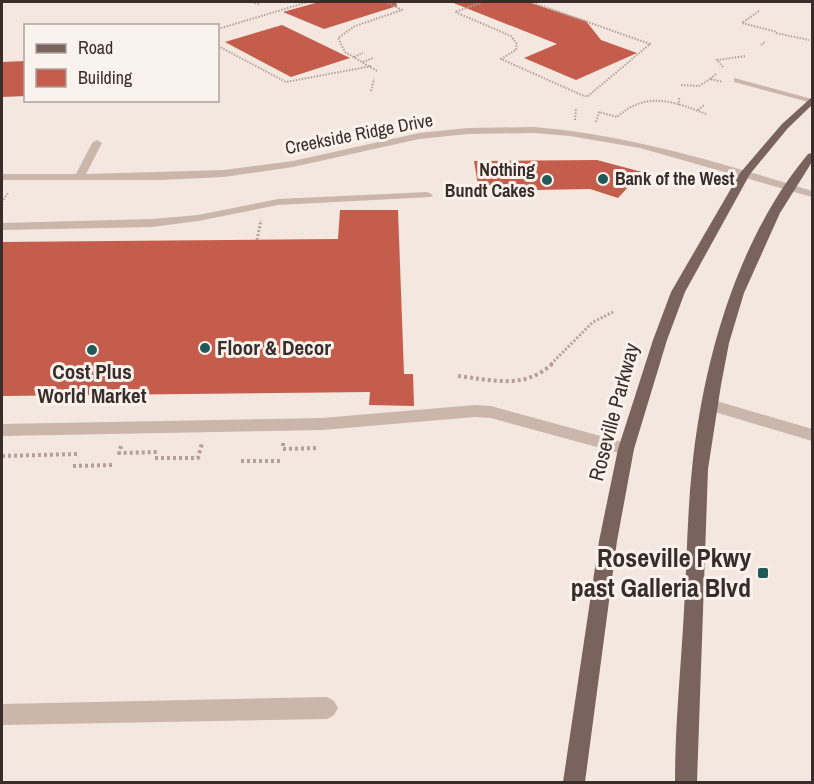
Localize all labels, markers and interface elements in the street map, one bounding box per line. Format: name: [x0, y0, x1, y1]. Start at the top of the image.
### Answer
legend: [24, 24, 219, 102]
text: Road: [78, 35, 113, 60]
text: Building: [78, 65, 133, 90]
street label: Creekside Ridge Drive: [283, 107, 435, 160]
place label: Nothing Bundt Cakes: [445, 157, 535, 203]
place label: Bank of the West: [615, 166, 735, 191]
marker: Bank of the West: [596, 172, 610, 186]
marker: Nothing Bundt Cakes: [540, 173, 554, 187]
place label: Floor & Decor: [217, 333, 331, 362]
street label: Roseville Parkway: [581, 339, 646, 484]
marker: Floor & Decor: [198, 341, 212, 355]
marker: Cost Plus World Market: [85, 343, 99, 357]
place label: Cost Plus World Market: [38, 357, 147, 410]
place label: Roseville Pkwy past Galleria Blvd: [571, 540, 751, 605]
marker: Roseville Pkwy past Galleria Blvd: [756, 566, 770, 580]

